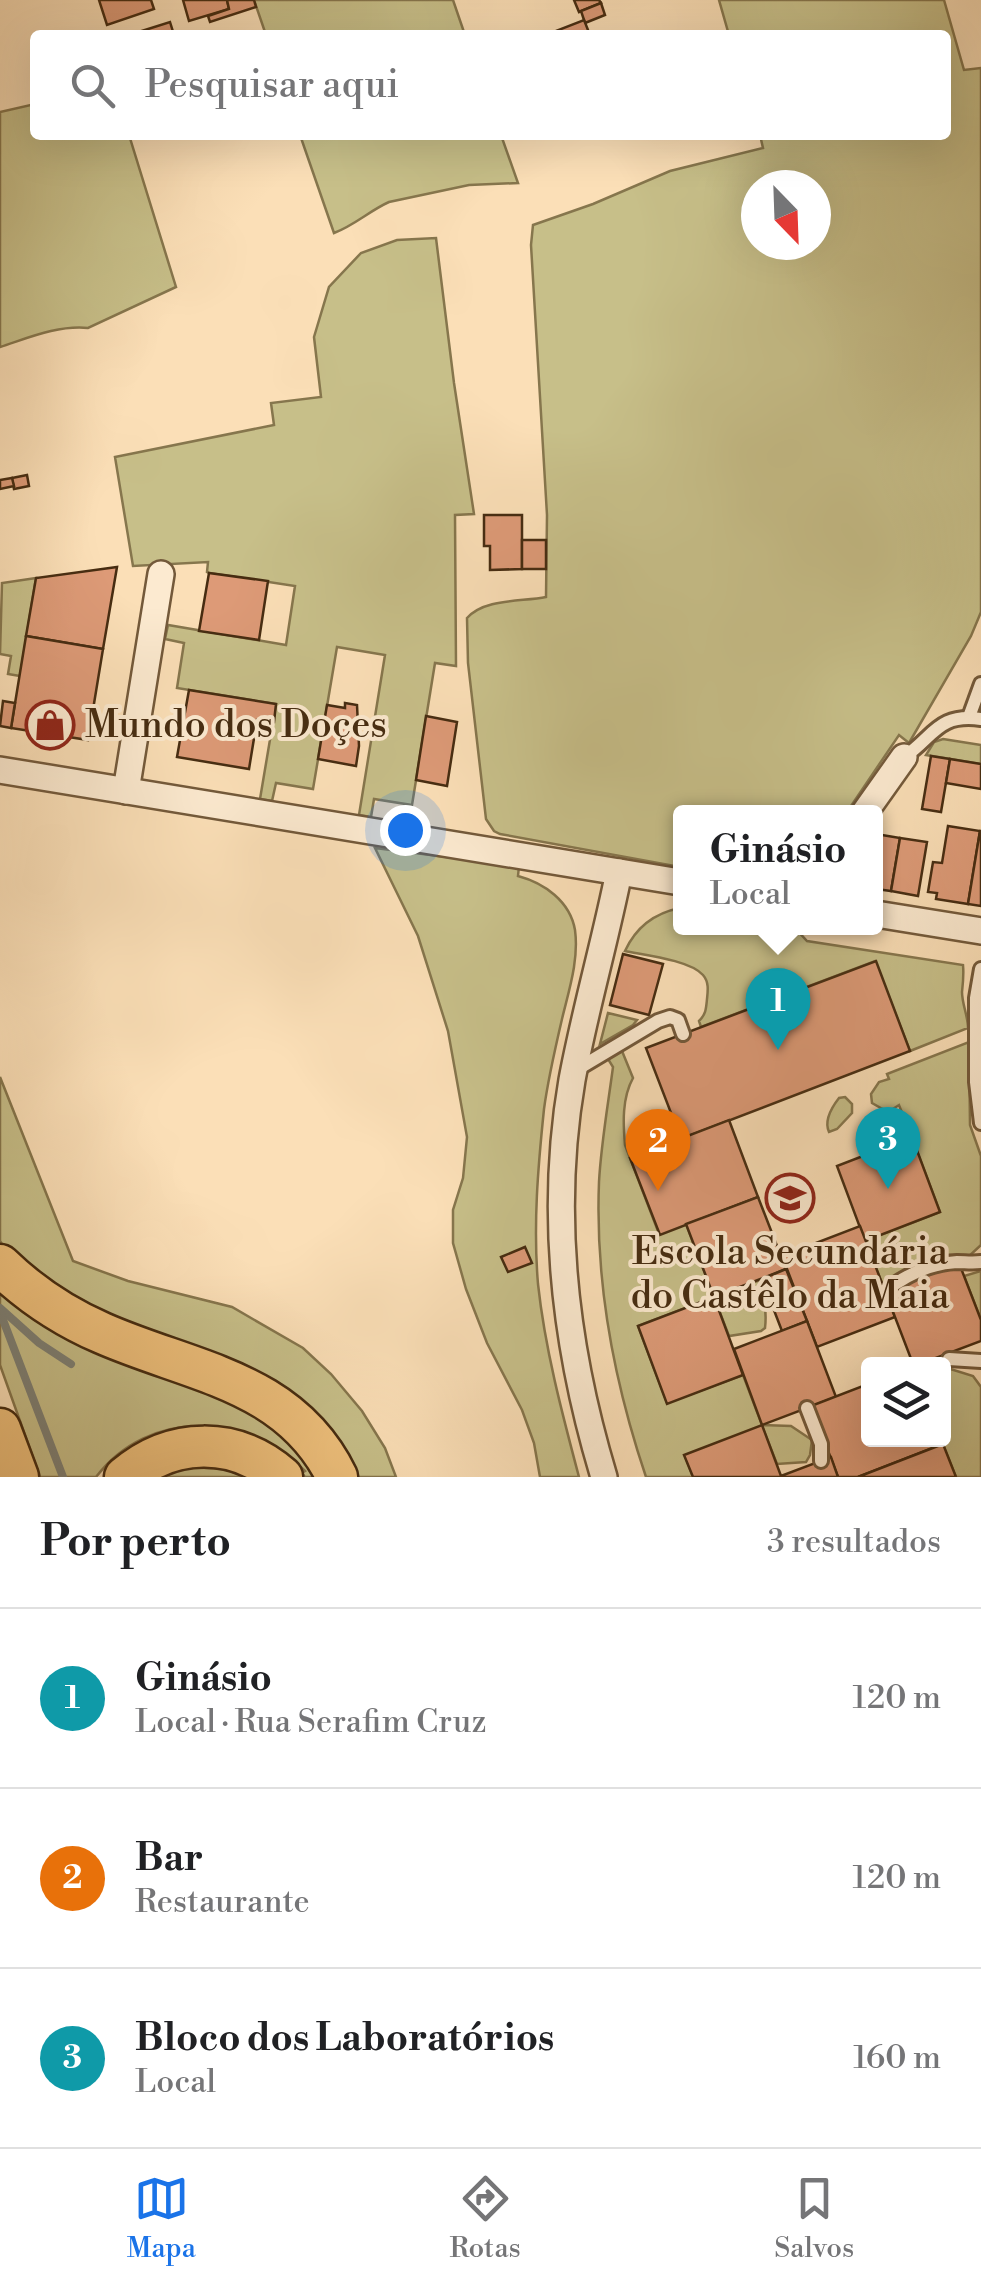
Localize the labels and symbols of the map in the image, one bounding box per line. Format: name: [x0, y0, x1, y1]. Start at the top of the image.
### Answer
north arrow: [741, 170, 831, 260]
shop icon: Mundo dos Doçes: [24, 699, 76, 751]
place label: Mundo dos Doçes: [85, 702, 387, 749]
your location: [380, 805, 431, 856]
pin: 1: [746, 968, 810, 1050]
pin: 3: [856, 1106, 920, 1189]
pin: 2: [626, 1108, 690, 1191]
school or university icon: Escola Secundária do Castêlo da Maia: [764, 1172, 816, 1224]
place label: Escola Secundária do Castêlo da Maia: [630, 1229, 950, 1320]

